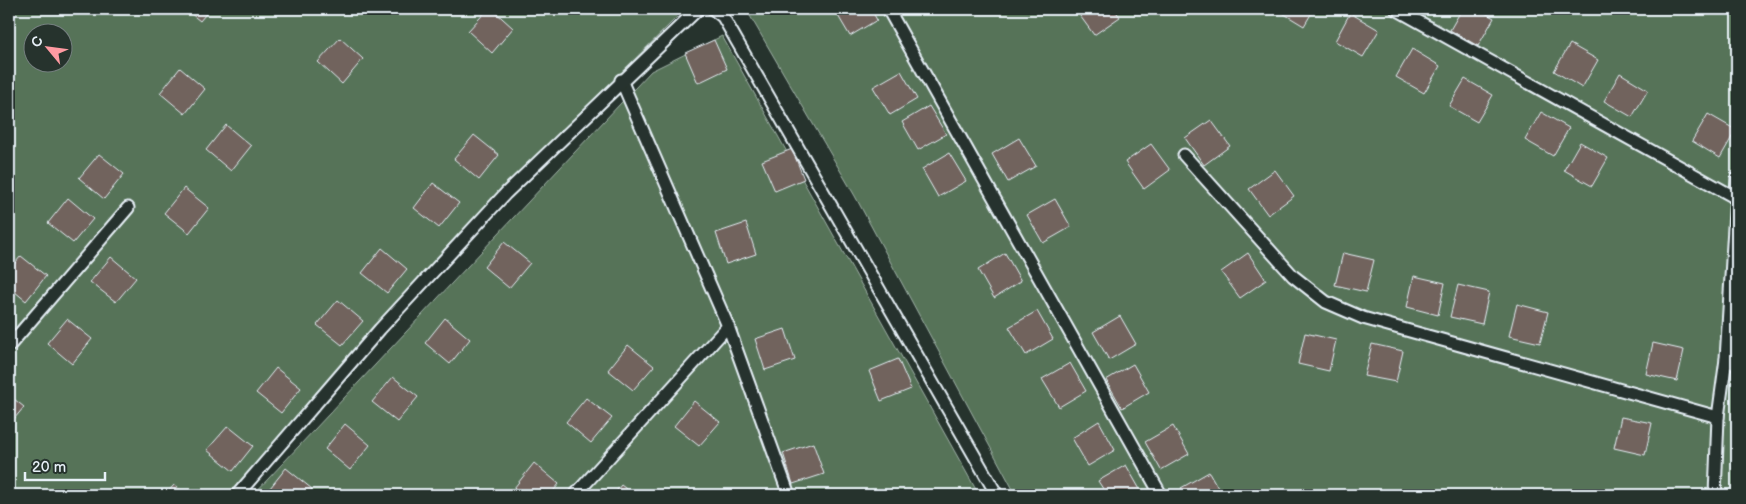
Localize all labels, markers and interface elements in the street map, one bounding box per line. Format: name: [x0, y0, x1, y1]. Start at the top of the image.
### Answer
north arrow: [22, 22, 72, 72]
text: С: [27, 33, 47, 50]
scale bar: [25, 449, 105, 481]
text: 20 m: [32, 458, 66, 477]

